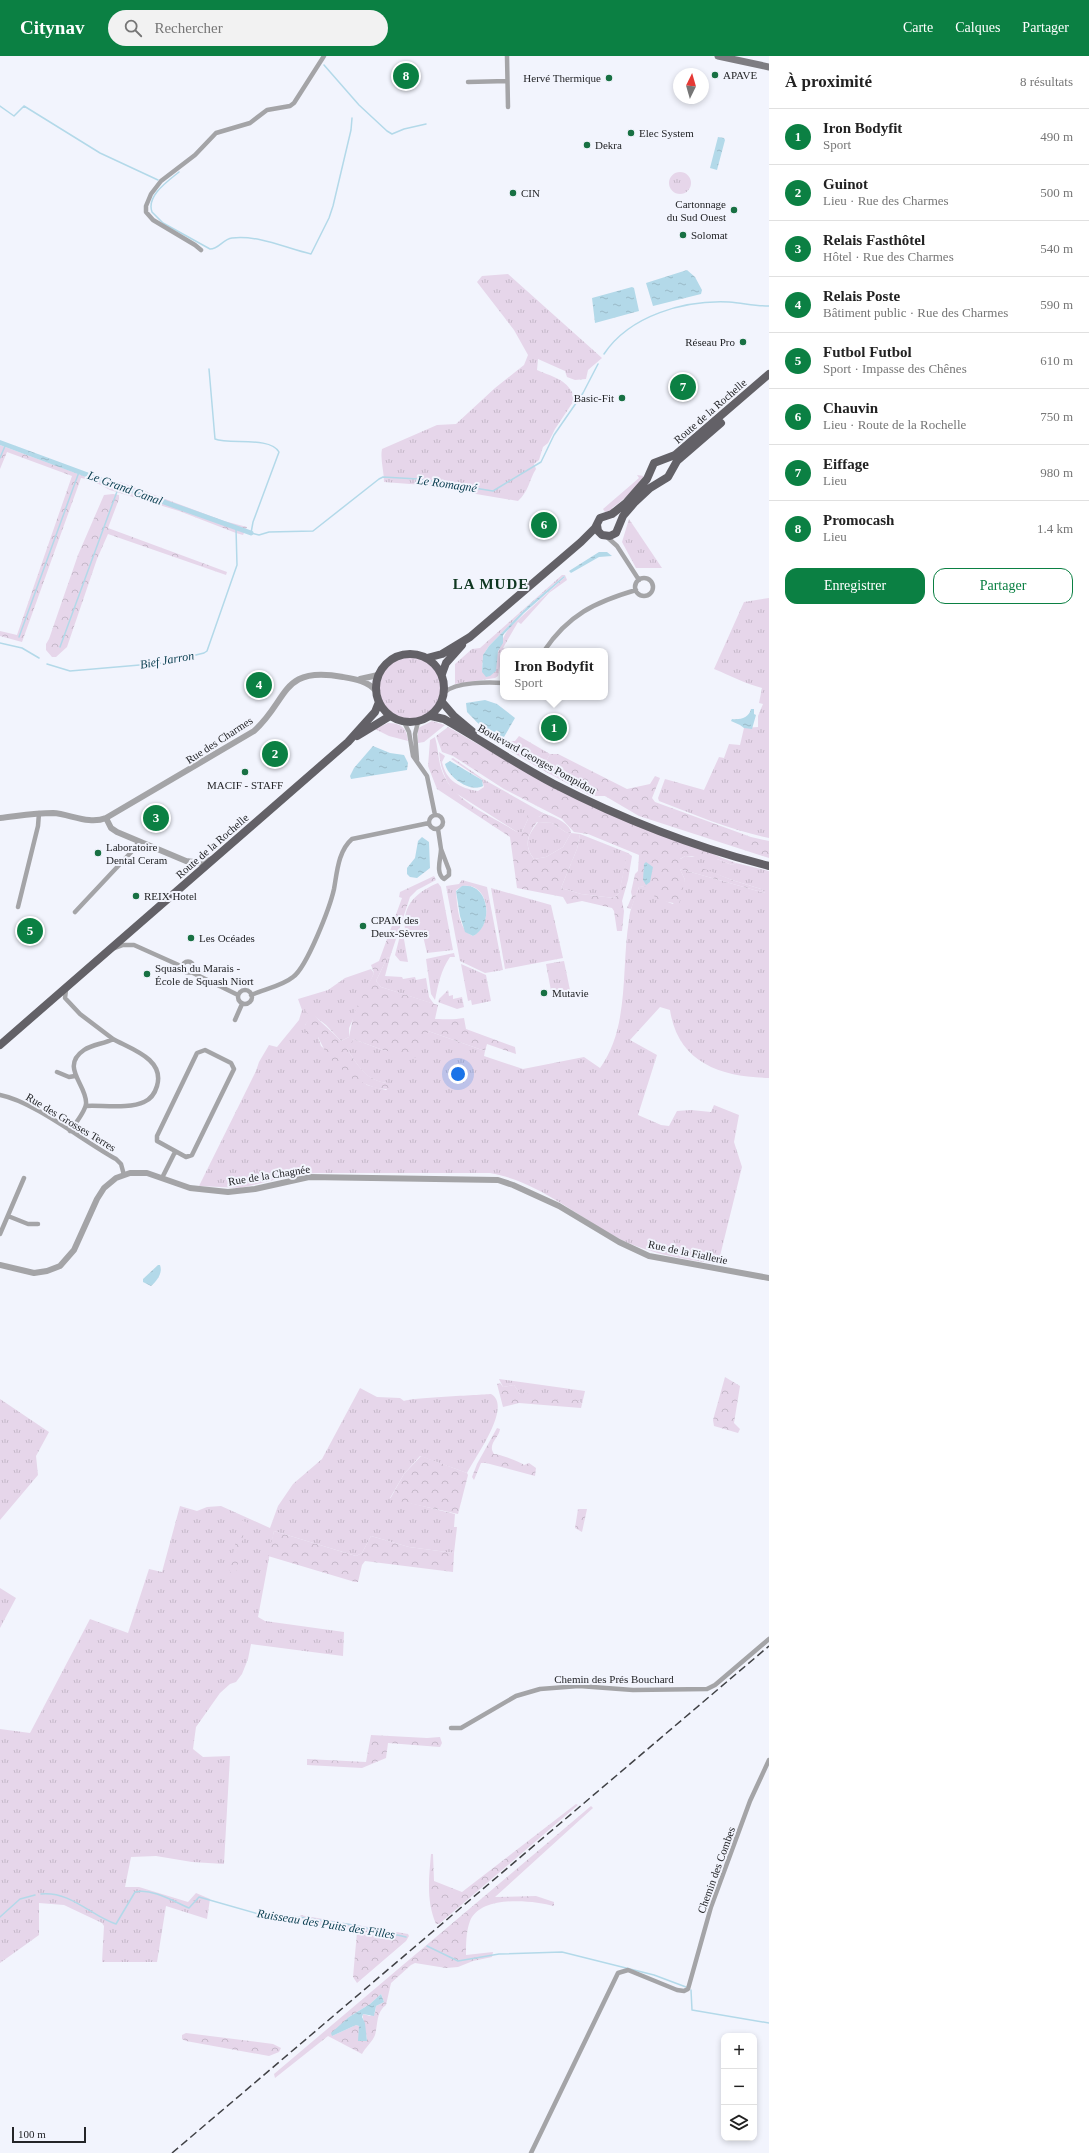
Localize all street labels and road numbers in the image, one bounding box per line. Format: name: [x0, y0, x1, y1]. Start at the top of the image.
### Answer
street label: Route de la Rochelle: [671, 376, 749, 446]
street label: Rue des Charmes: [183, 714, 255, 766]
street label: Boulevard Georges Pompidou: [476, 722, 599, 797]
street label: Route de la Rochelle: [173, 811, 251, 881]
street label: Rue des Grosses Terres: [24, 1090, 118, 1154]
street label: Rue de la Chagnée: [227, 1163, 311, 1187]
street label: Rue de la Fiallerie: [647, 1238, 729, 1266]
street label: Chemin des Prés Bouchard: [554, 1673, 674, 1685]
street label: Chemin des Combes: [695, 1825, 737, 1915]

